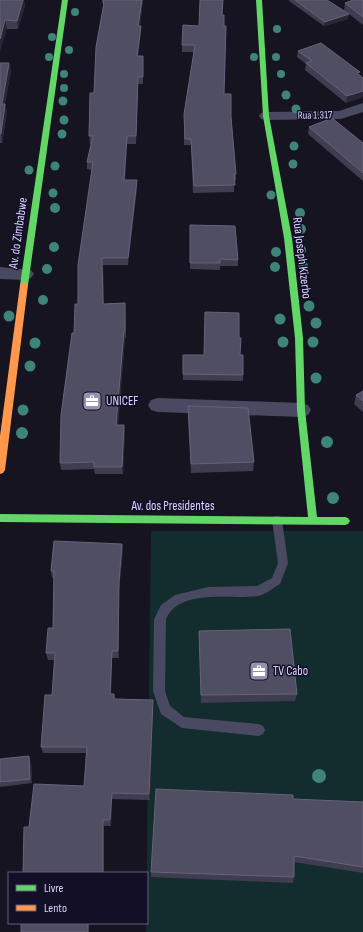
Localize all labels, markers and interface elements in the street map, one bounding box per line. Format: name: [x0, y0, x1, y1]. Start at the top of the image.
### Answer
street label: Rua 1.317: [298, 108, 333, 122]
street label: Av. do Zimbabwe: [5, 197, 31, 270]
street label: Rua Joseph Kizerbo: [289, 216, 315, 300]
office icon: UNICEF: [81, 390, 103, 412]
place label: UNICEF: [106, 393, 138, 409]
street label: Av. dos Presidentes: [130, 498, 215, 514]
office icon: TV Cabo: [248, 660, 270, 682]
place label: TV Cabo: [273, 663, 308, 679]
legend: [8, 872, 148, 924]
text: Livre: [44, 881, 64, 896]
text: Lento: [44, 901, 67, 916]

